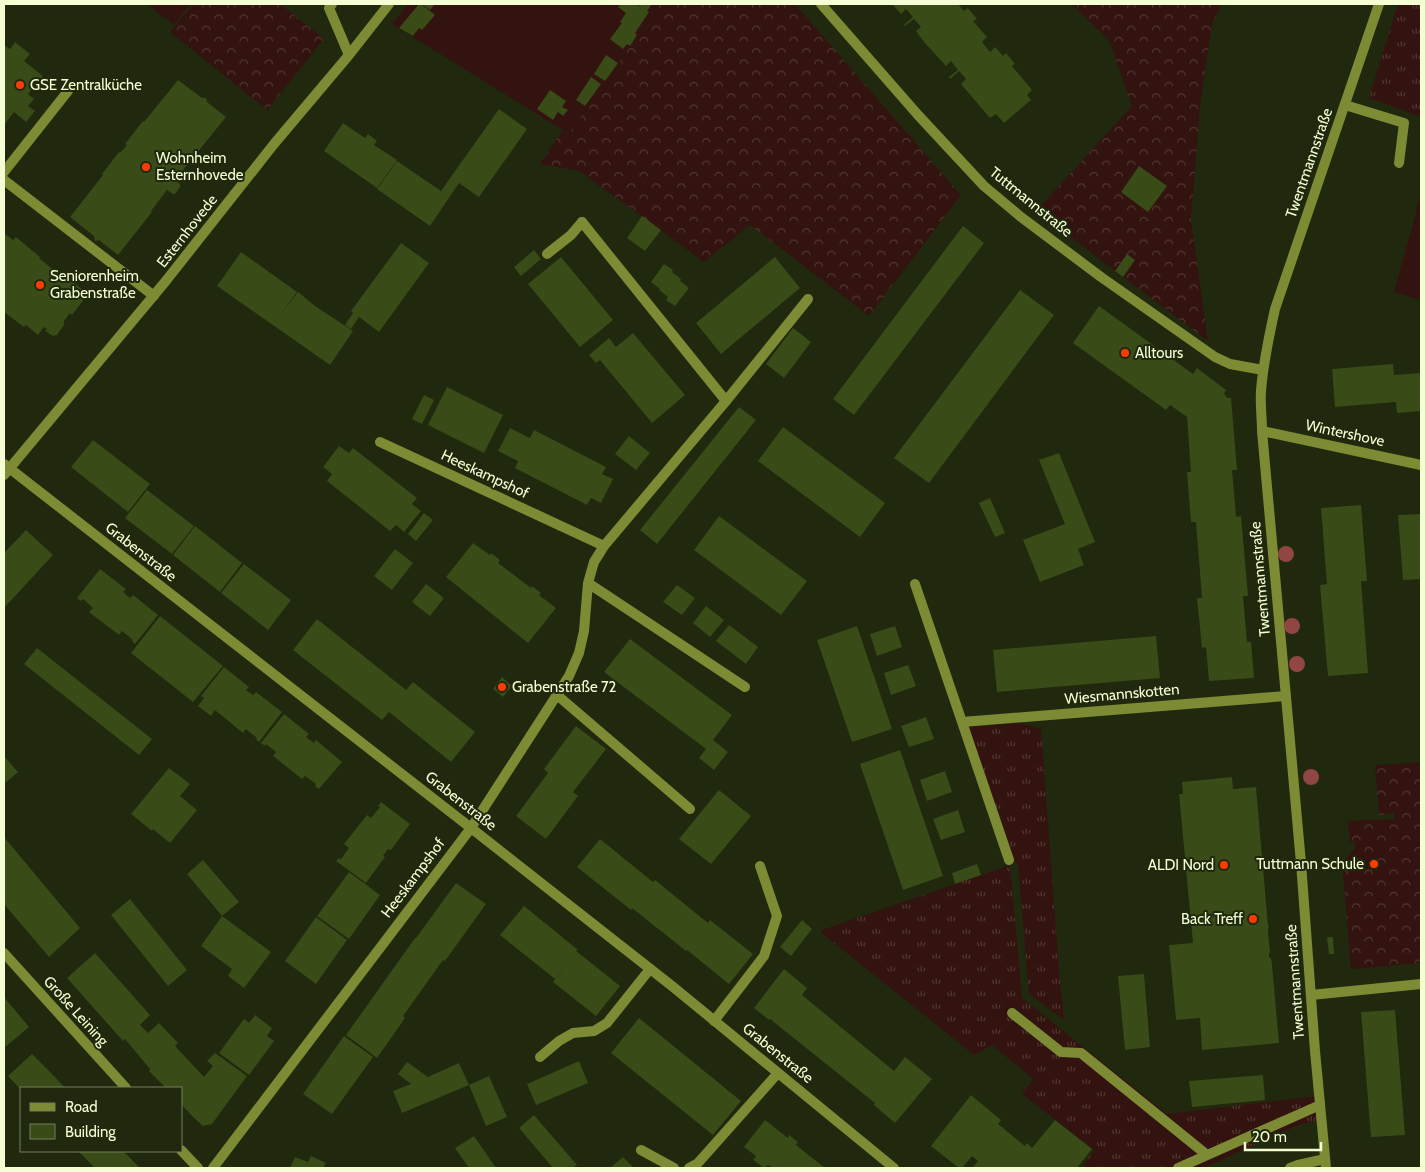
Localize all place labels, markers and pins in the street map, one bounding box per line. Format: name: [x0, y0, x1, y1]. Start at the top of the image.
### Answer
place label: GSE Zentralküche: [30, 76, 142, 94]
marker: GSE Zentralküche: [14, 79, 26, 91]
place label: Wohnheim Esternhovede: [156, 149, 244, 184]
marker: Wohnheim Esternhovede: [140, 161, 152, 173]
place label: Seniorenheim Grabenstraße: [50, 267, 139, 302]
marker: Seniorenheim Grabenstraße: [34, 279, 46, 291]
place label: Alltours: [1135, 344, 1183, 362]
marker: Alltours: [1119, 347, 1131, 359]
place label: Grabenstraße 72: [512, 678, 616, 696]
marker: Grabenstraße 72: [496, 681, 508, 693]
place label: Tuttmann Schule: [1256, 855, 1364, 873]
place label: ALDI Nord: [1148, 856, 1214, 874]
marker: Tuttmann Schule: [1368, 858, 1380, 870]
marker: ALDI Nord: [1218, 859, 1230, 871]
place label: Back Treff: [1181, 910, 1243, 928]
marker: Back Treff: [1247, 913, 1259, 925]

